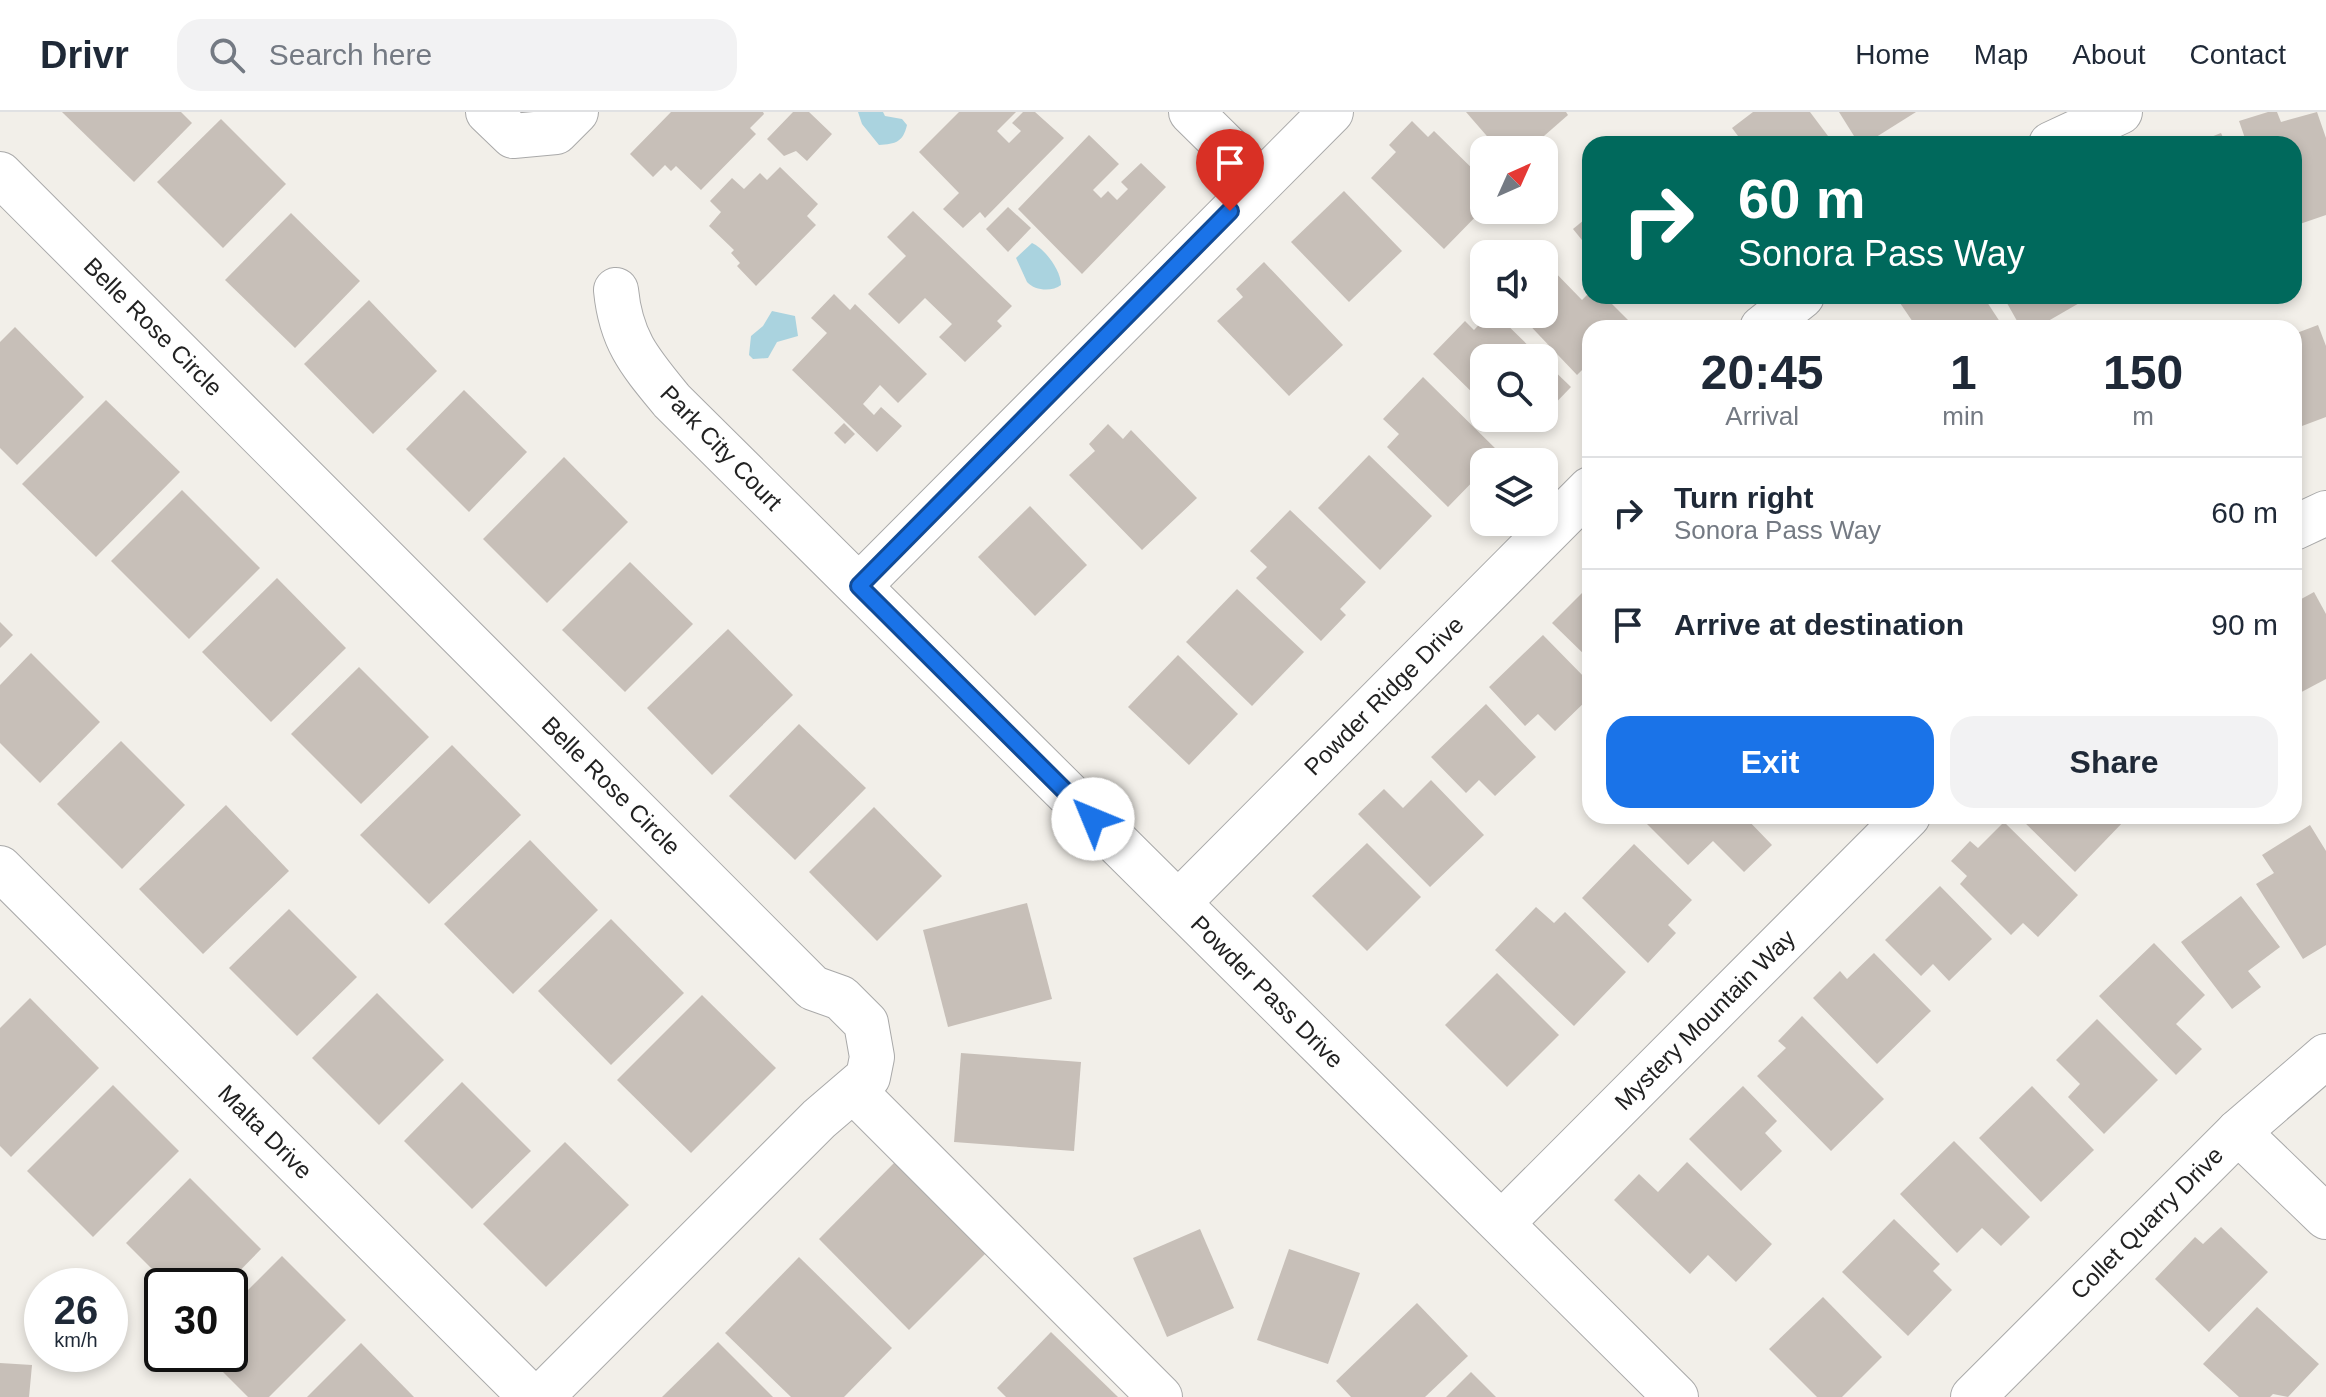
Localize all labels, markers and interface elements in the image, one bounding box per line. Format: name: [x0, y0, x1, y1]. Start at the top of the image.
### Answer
search box: [177, 19, 737, 91]
icon: search: [205, 33, 249, 77]
text: Drivr: [40, 34, 129, 76]
text: Search here: [269, 38, 432, 71]
text: Home: [1855, 39, 1930, 70]
text: Map: [1974, 39, 2028, 70]
text: About: [2072, 39, 2146, 70]
text: Contact: [2190, 39, 2286, 70]
pin: [1196, 129, 1264, 211]
north arrow: [1470, 136, 1558, 224]
map controls: [1470, 136, 1558, 536]
icon: arrive: [1208, 141, 1252, 185]
text: 60 m: [1738, 167, 1866, 230]
icon: right: [1606, 168, 1710, 272]
text: Sonora Pass Way: [1738, 233, 2025, 274]
button: sound: [1470, 240, 1558, 328]
street label: Belle Rose Circle: [79, 252, 228, 401]
button: search: [1470, 344, 1558, 432]
text: 20:45: [1701, 346, 1824, 399]
text: 1: [1950, 346, 1977, 399]
text: 150: [2103, 346, 2183, 399]
street label: Park City Court: [655, 380, 788, 516]
text: Arrival: [1725, 401, 1799, 431]
text: min: [1942, 401, 1984, 431]
text: m: [2132, 401, 2154, 431]
button: layers: [1470, 448, 1558, 536]
text: Turn right: [1674, 481, 1813, 514]
icon: right: [1606, 491, 1650, 535]
text: 60 m: [2211, 496, 2278, 529]
text: Sonora Pass Way: [1674, 515, 1881, 545]
icon: arrive: [1606, 603, 1650, 647]
text: Arrive at destination: [1674, 608, 1964, 641]
text: 90 m: [2211, 608, 2278, 641]
street label: Powder Ridge Drive: [1299, 611, 1469, 781]
street label: Belle Rose Circle: [537, 711, 686, 860]
button: Exit: [1606, 716, 1934, 808]
button: Share: [1950, 716, 2278, 808]
position arrow: [1051, 777, 1135, 861]
street label: Powder Pass Drive: [1186, 910, 1349, 1073]
street label: Mystery Mountain Way: [1609, 924, 1800, 1115]
street label: Malta Drive: [213, 1079, 318, 1184]
street label: Collet Quarry Drive: [2065, 1141, 2228, 1304]
speed limit sign: 30: [144, 1268, 248, 1372]
text: 26: [54, 1288, 98, 1332]
text: km/h: [54, 1329, 98, 1351]

